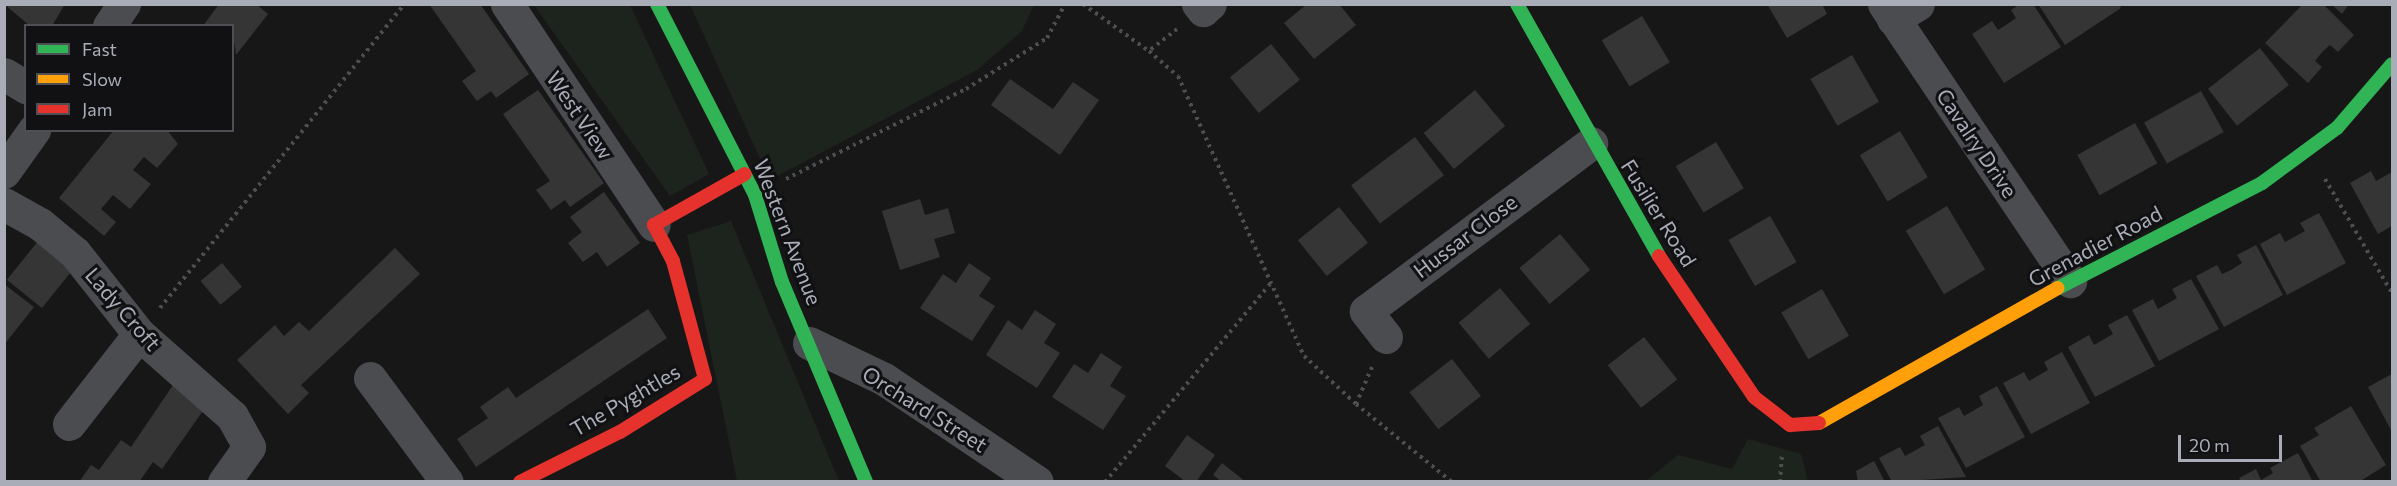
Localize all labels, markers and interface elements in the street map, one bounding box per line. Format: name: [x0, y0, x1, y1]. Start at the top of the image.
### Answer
legend: [24, 24, 234, 132]
text: Fast: [82, 38, 117, 60]
street label: West View: [541, 66, 619, 164]
text: Slow: [82, 68, 122, 90]
street label: Cavalry Drive: [1931, 84, 2023, 202]
text: Jam: [82, 98, 112, 120]
street label: Western Avenue: [749, 155, 827, 309]
street label: Fusilier Road: [1616, 155, 1702, 271]
street label: Hussar Close: [1408, 189, 1522, 283]
street label: Grenadier Road: [2024, 200, 2166, 292]
street label: Lady Croft: [80, 262, 166, 356]
street label: The Pyghtles: [566, 358, 684, 442]
street label: Orchard Street: [858, 361, 992, 457]
scale bar: [2181, 423, 2284, 461]
text: 20 m: [2189, 434, 2230, 456]

